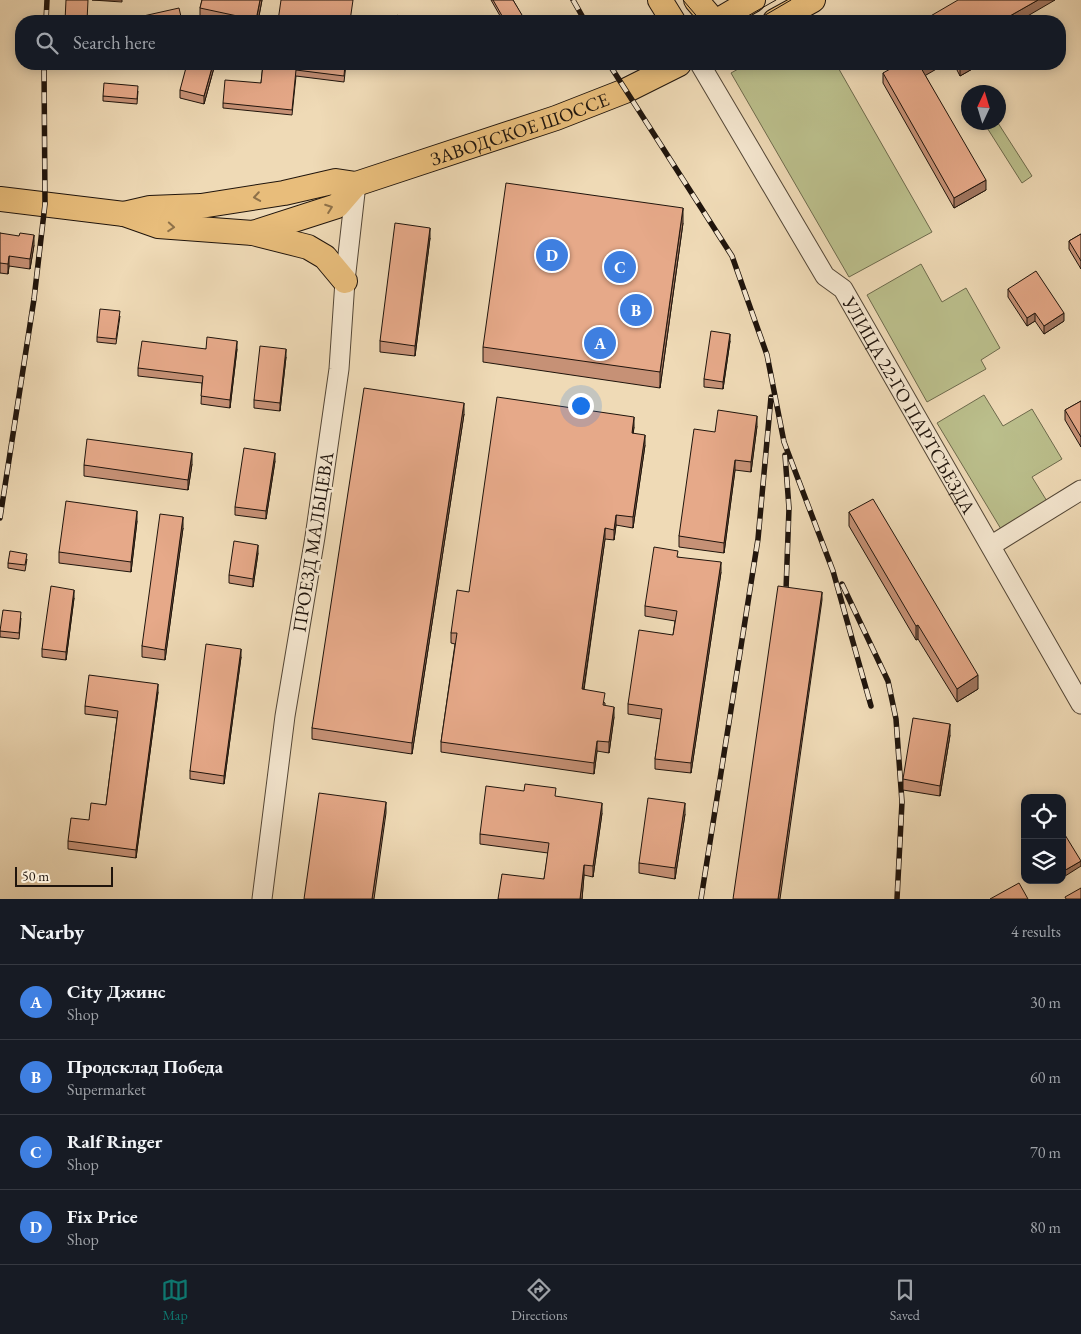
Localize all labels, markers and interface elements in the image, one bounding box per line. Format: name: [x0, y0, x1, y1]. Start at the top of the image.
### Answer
search box: [15, 15, 1066, 70]
icon: search: [33, 29, 61, 57]
text: Search here: [73, 30, 155, 55]
north arrow: [961, 85, 1006, 130]
street label: ЗАВОДСКОЕ ШОССЕ: [427, 86, 613, 171]
one-way arrow: [253, 191, 261, 202]
one-way arrow: [324, 204, 333, 214]
one-way arrow: [167, 221, 175, 232]
pin: D: [536, 236, 568, 274]
pin: C: [604, 248, 636, 286]
pin: B: [620, 291, 652, 329]
street label: УЛИЦА 22-ГО ПАРТСЪЕЗДА: [837, 291, 982, 519]
pin: A: [584, 324, 616, 362]
your location: [568, 393, 594, 419]
street label: ПРОЕЗД МАЛЬЦЕВА: [286, 449, 340, 634]
map controls: [1021, 794, 1066, 884]
button: locate: [1021, 794, 1066, 839]
button: layers: [1021, 839, 1066, 884]
scale bar: [15, 864, 112, 887]
text: 50 m: [22, 867, 49, 885]
text: Nearby: [20, 918, 84, 945]
text: 4 results: [1011, 921, 1061, 942]
text: City Джинс: [67, 979, 166, 1004]
text: A: [30, 992, 42, 1013]
text: 30 m: [1030, 992, 1061, 1013]
text: Shop: [67, 1004, 99, 1025]
text: Продсклад Победа: [67, 1054, 223, 1079]
text: B: [31, 1067, 41, 1088]
text: 60 m: [1030, 1067, 1061, 1088]
text: Supermarket: [67, 1079, 146, 1100]
text: Ralf Ringer: [67, 1129, 162, 1154]
text: C: [30, 1142, 42, 1163]
text: 70 m: [1030, 1142, 1061, 1163]
text: Shop: [67, 1154, 99, 1175]
text: Fix Price: [67, 1204, 138, 1229]
text: D: [30, 1217, 42, 1238]
text: 80 m: [1030, 1217, 1061, 1238]
text: Shop: [67, 1229, 99, 1250]
tab: Map: [161, 1276, 189, 1324]
tab: Directions: [511, 1276, 568, 1324]
tab: Saved: [890, 1276, 920, 1324]

